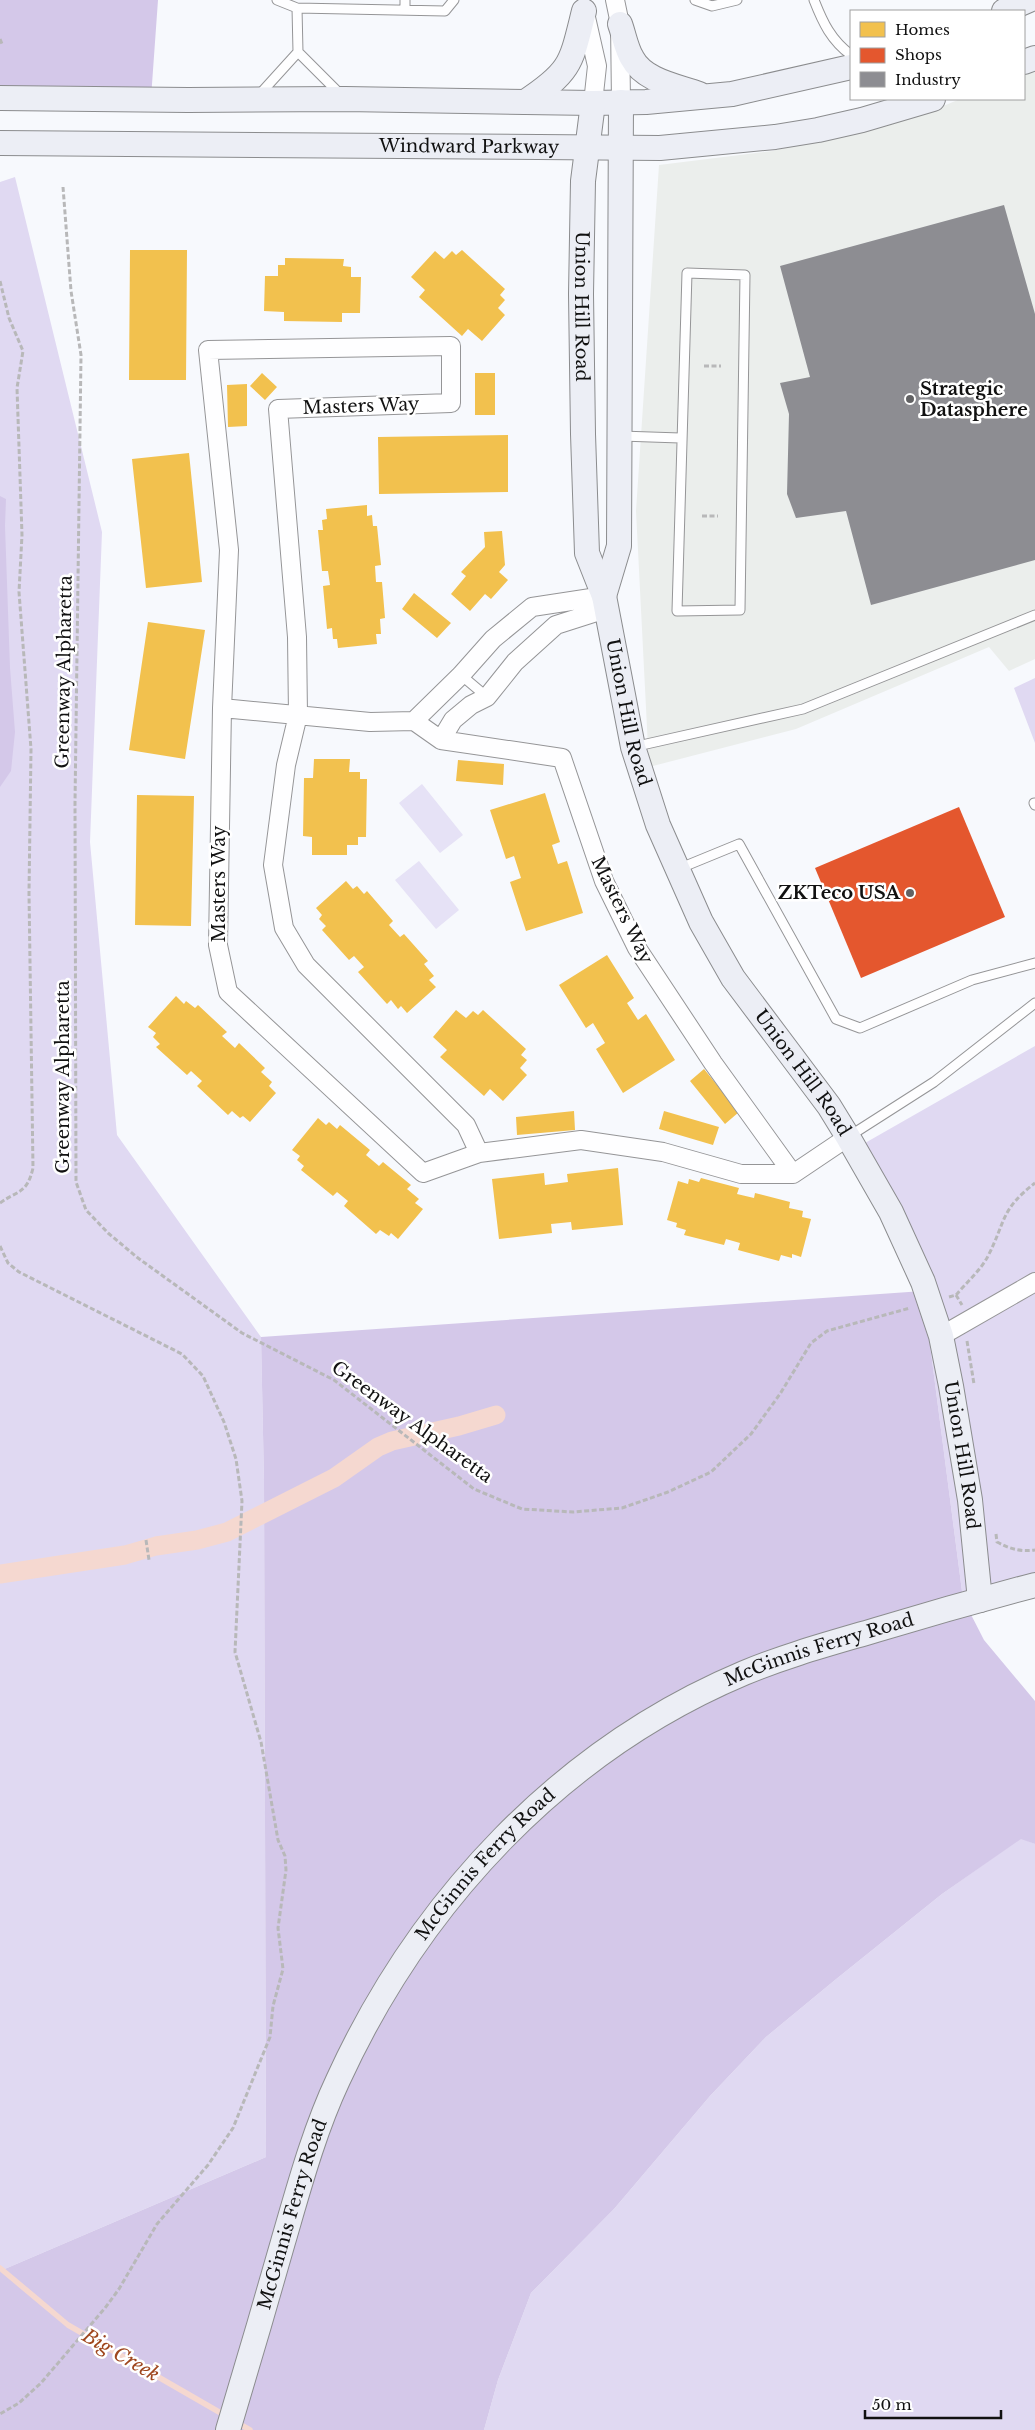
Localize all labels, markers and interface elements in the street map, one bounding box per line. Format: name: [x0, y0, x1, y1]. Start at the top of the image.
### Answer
legend: [850, 10, 1025, 100]
text: Homes: [895, 20, 950, 39]
text: Shops: [895, 45, 942, 64]
text: Industry: [895, 70, 961, 89]
street label: Windward Parkway: [378, 135, 560, 158]
street label: Union Hill Road: [570, 231, 593, 382]
place label: Strategic Datasphere: [920, 378, 1028, 421]
street label: Masters Way: [302, 393, 420, 419]
marker: Strategic Datasphere: [904, 393, 916, 405]
street label: Greenway Alpharetta: [51, 575, 77, 769]
street label: Union Hill Road: [601, 637, 656, 789]
street label: Masters Way: [208, 825, 230, 942]
street label: Masters Way: [587, 853, 658, 968]
place label: ZKTeco USA: [778, 882, 901, 904]
marker: ZKTeco USA: [904, 887, 916, 899]
street label: Greenway Alpharetta: [52, 980, 74, 1174]
street label: Union Hill Road: [750, 1005, 856, 1140]
street label: Greenway Alpharetta: [327, 1356, 497, 1488]
street label: Union Hill Road: [939, 1379, 984, 1531]
street label: McGinnis Ferry Road: [721, 1608, 916, 1691]
street label: McGinnis Ferry Road: [411, 1784, 560, 1945]
street label: McGinnis Ferry Road: [253, 2116, 332, 2312]
water label: Big Creek: [78, 2323, 164, 2386]
scale bar: [865, 2388, 1001, 2420]
text: 50 m: [872, 2395, 912, 2414]

